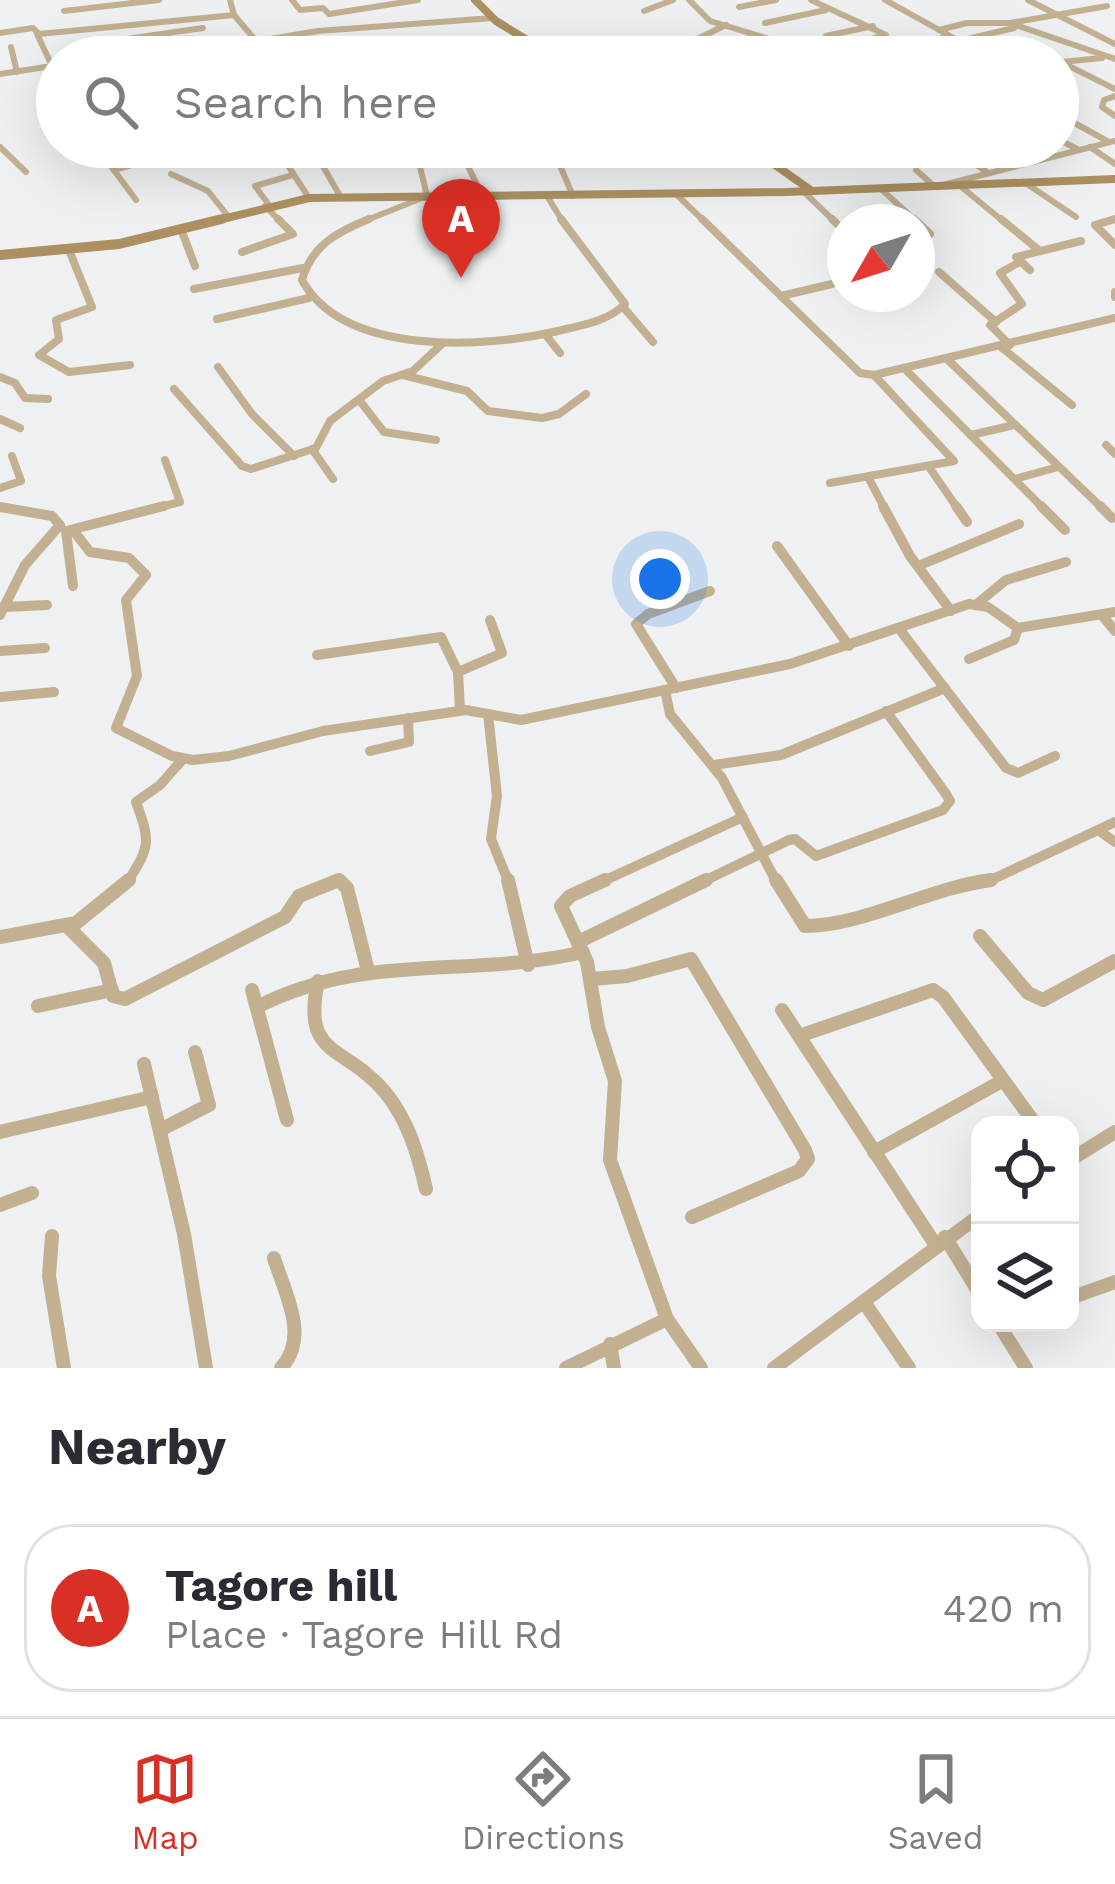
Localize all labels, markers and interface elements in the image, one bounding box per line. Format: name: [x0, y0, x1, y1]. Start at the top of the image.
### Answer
search box: [36, 36, 1079, 168]
icon: search: [78, 69, 144, 135]
text: Search here: [174, 76, 438, 129]
pin: A: [422, 179, 500, 278]
north arrow: [827, 204, 935, 312]
your location: [630, 549, 690, 609]
map controls: [971, 1116, 1079, 1332]
button: locate: [971, 1116, 1079, 1224]
button: layers: [971, 1224, 1079, 1332]
text: Nearby: [48, 1417, 226, 1476]
text: Tagore hill: [165, 1559, 397, 1612]
text: A: [77, 1586, 103, 1631]
text: 420 m: [943, 1586, 1064, 1631]
text: Place · Tagore Hill Rd: [165, 1612, 563, 1657]
tab: Map: [131, 1746, 199, 1857]
tab: Directions: [462, 1746, 625, 1857]
tab: Saved: [888, 1746, 984, 1857]

